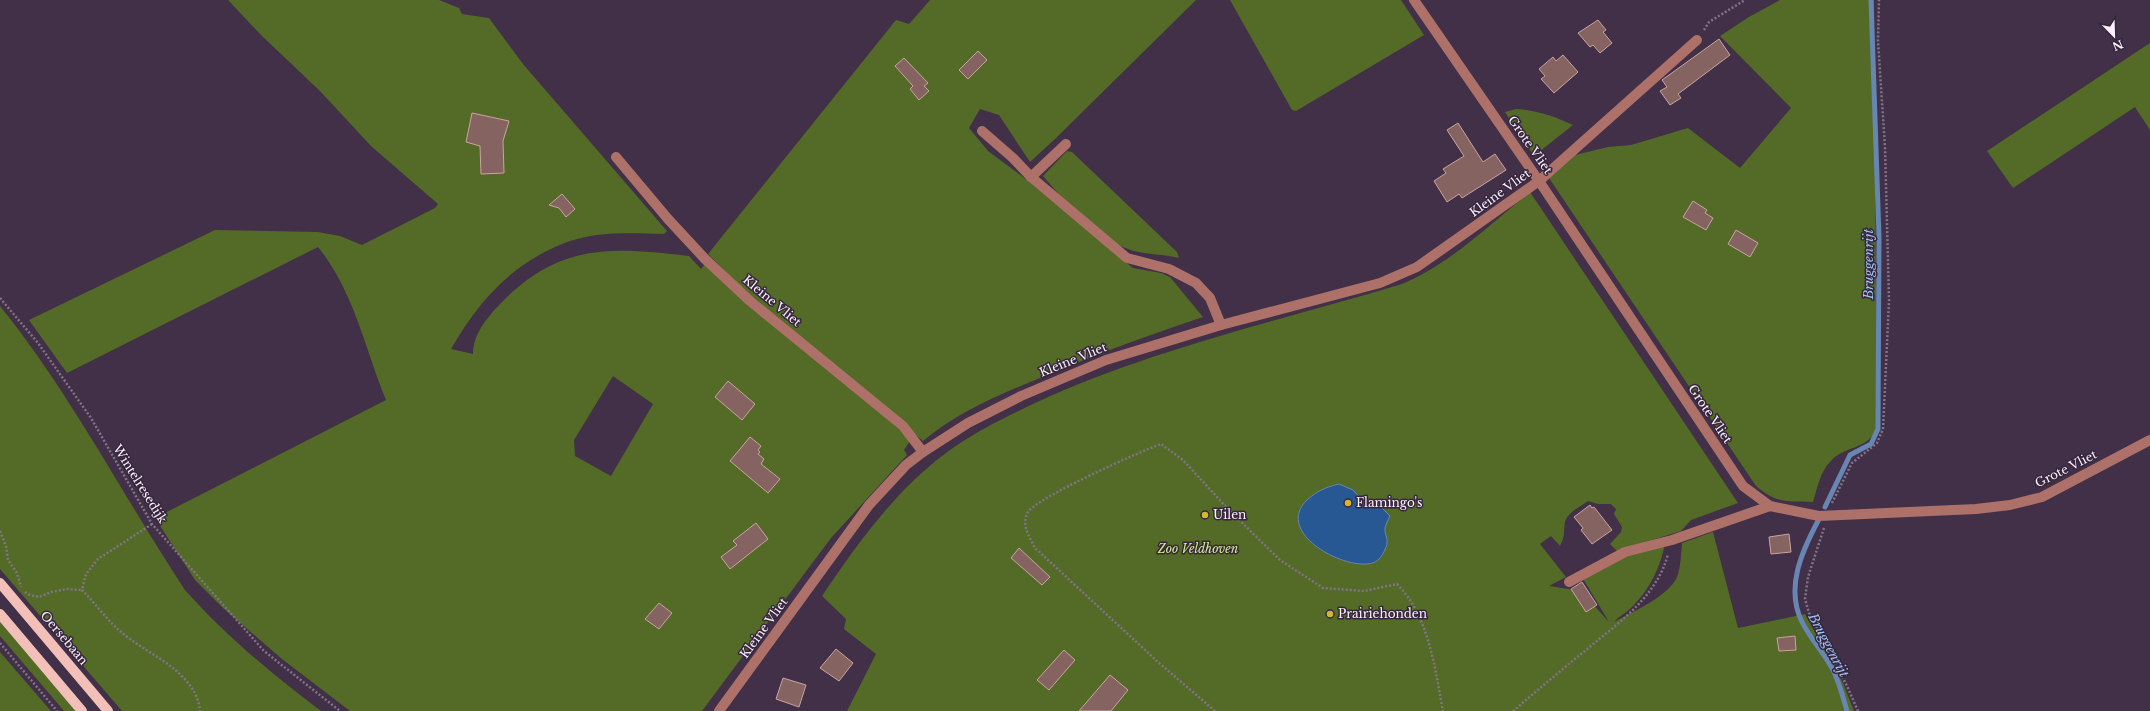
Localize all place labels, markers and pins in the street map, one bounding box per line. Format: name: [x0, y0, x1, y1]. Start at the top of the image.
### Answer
place label: Flamingo's: [1356, 495, 1422, 510]
marker: Flamingo's: [1343, 498, 1353, 508]
place label: Uilen: [1213, 507, 1246, 522]
marker: Uilen: [1200, 510, 1210, 520]
place label: Prairiehonden: [1338, 606, 1427, 621]
marker: Prairiehonden: [1325, 609, 1335, 619]

